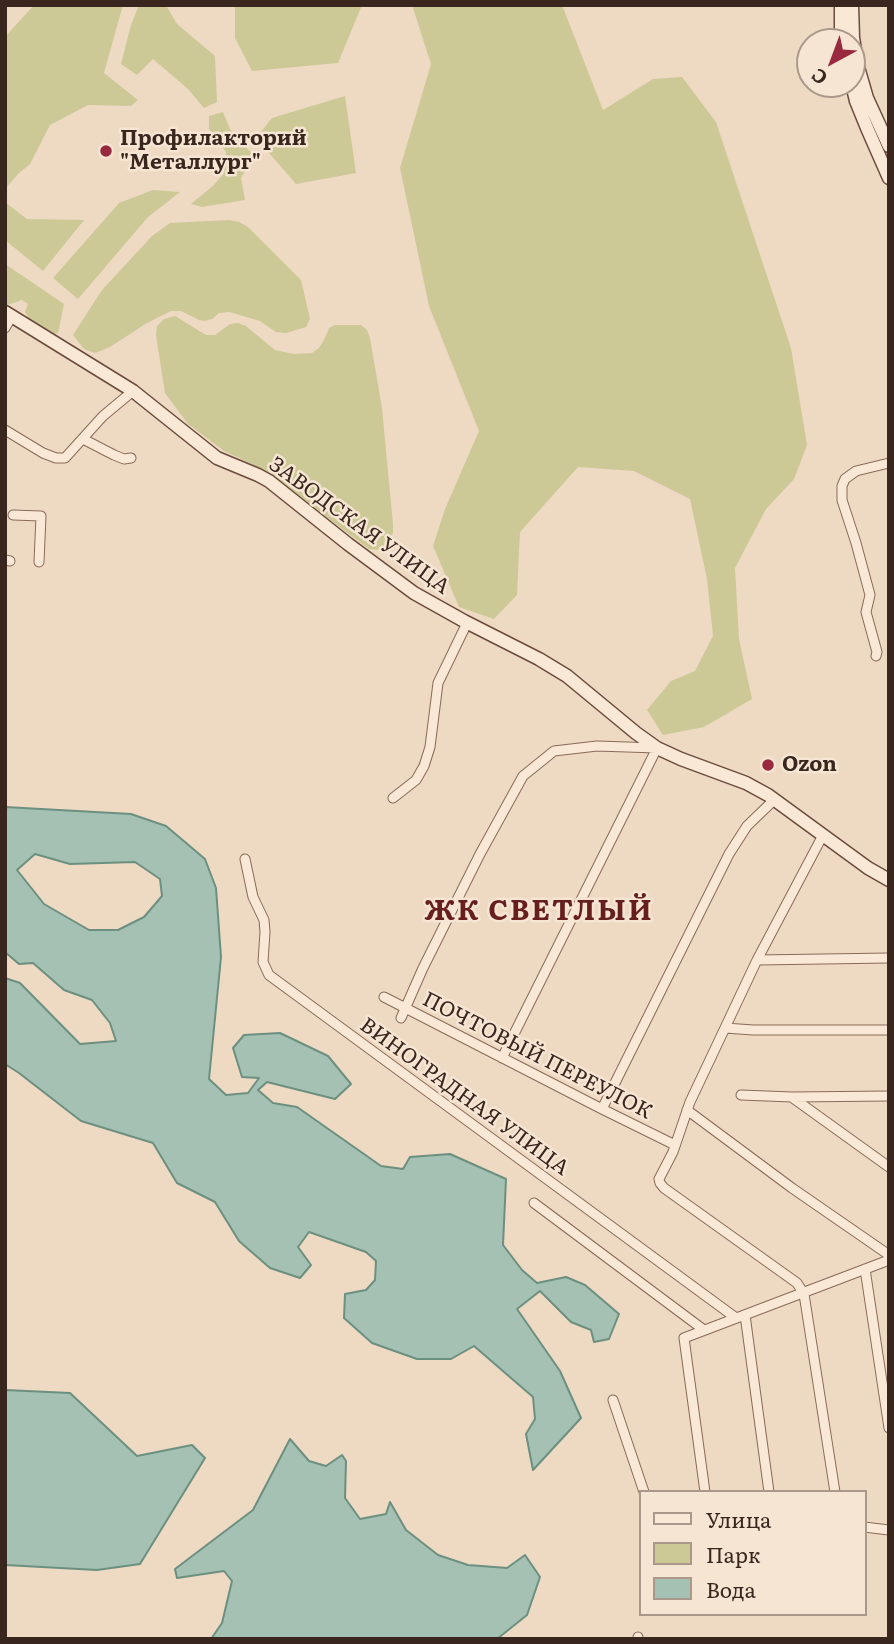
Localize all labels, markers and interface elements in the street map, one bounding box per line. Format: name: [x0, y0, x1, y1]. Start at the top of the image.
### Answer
north arrow: [796, 28, 866, 98]
text: С: [804, 62, 833, 92]
place label: Профилакторий "Металлург": [120, 126, 307, 176]
marker: Профилакторий "Металлург": [98, 143, 114, 159]
street label: ЗАВОДСКАЯ УЛИЦА: [264, 452, 454, 600]
place label: Ozon: [782, 752, 837, 778]
marker: Ozon: [760, 757, 776, 773]
district label: ЖК СВЕТЛЫЙ: [425, 895, 653, 929]
street label: ПОЧТОВЫЙ ПЕРЕУЛОК: [418, 987, 656, 1125]
street label: ВИНОГРАДНАЯ УЛИЦА: [355, 1013, 573, 1181]
legend: [638, 1490, 866, 1616]
text: Улица: [706, 1503, 771, 1534]
text: Парк: [706, 1538, 760, 1569]
text: Вода: [706, 1573, 756, 1604]

